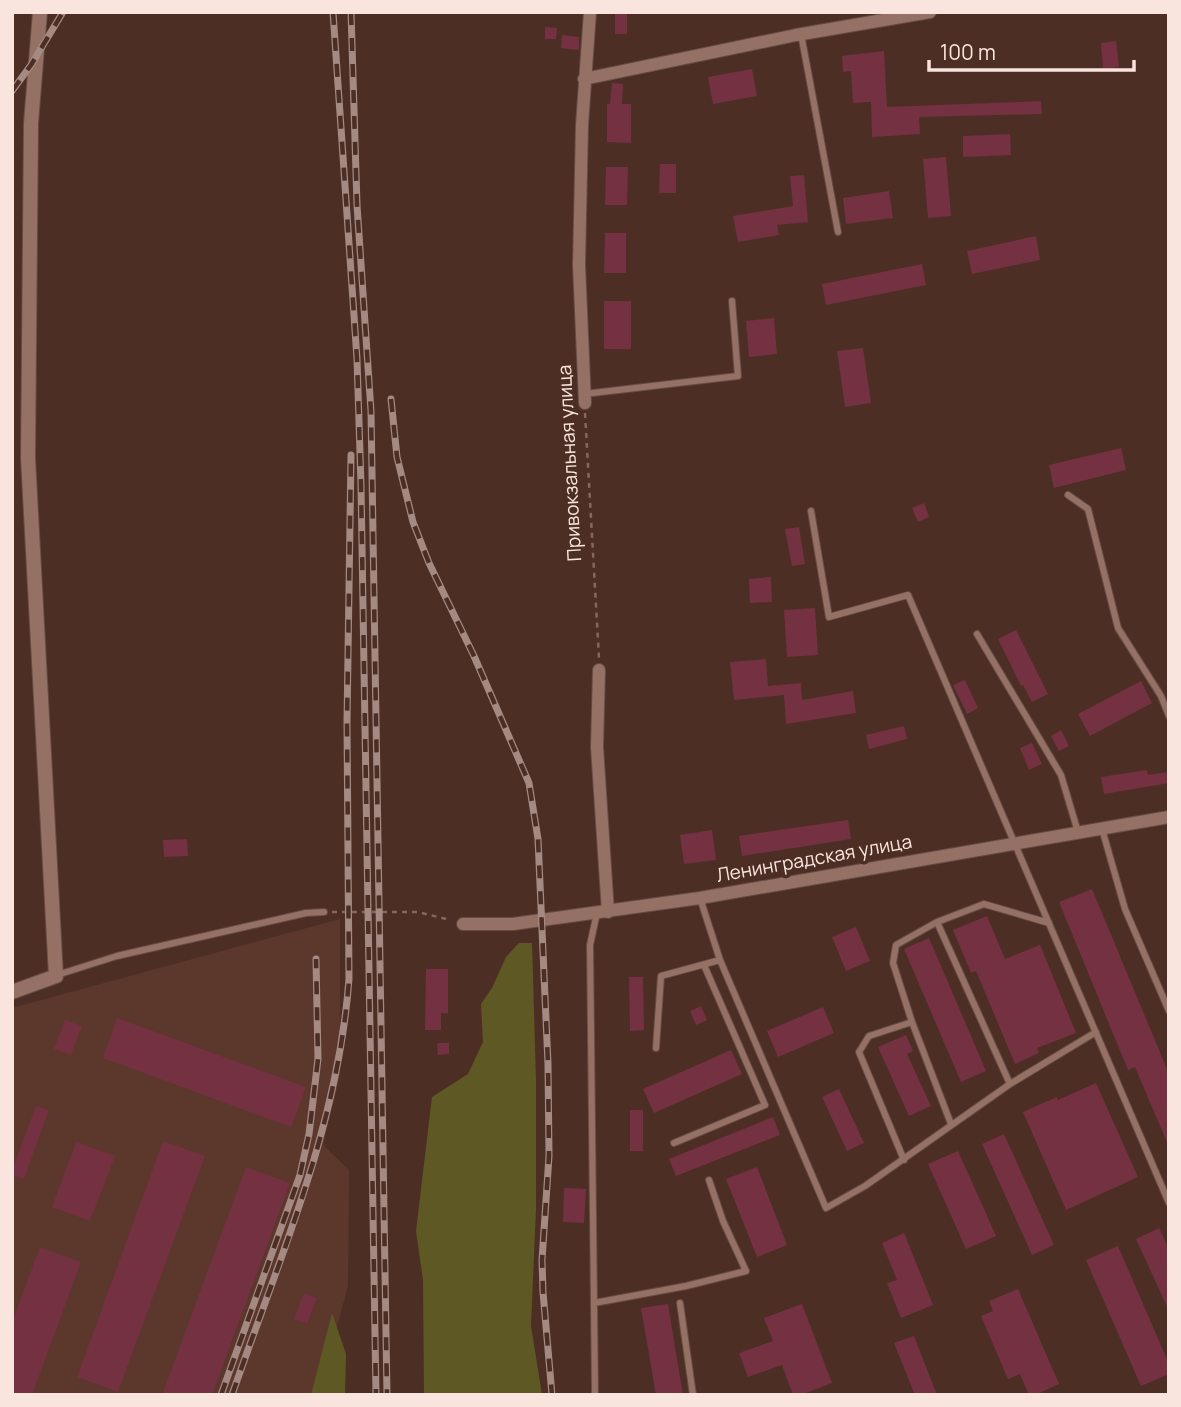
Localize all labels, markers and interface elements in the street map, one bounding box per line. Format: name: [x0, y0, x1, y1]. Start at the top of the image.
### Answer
scale bar: [929, 28, 1134, 72]
text: 100 m: [940, 38, 996, 66]
street label: Привокзальная улица: [551, 364, 587, 562]
street label: Ленинградская улица: [714, 828, 914, 888]

